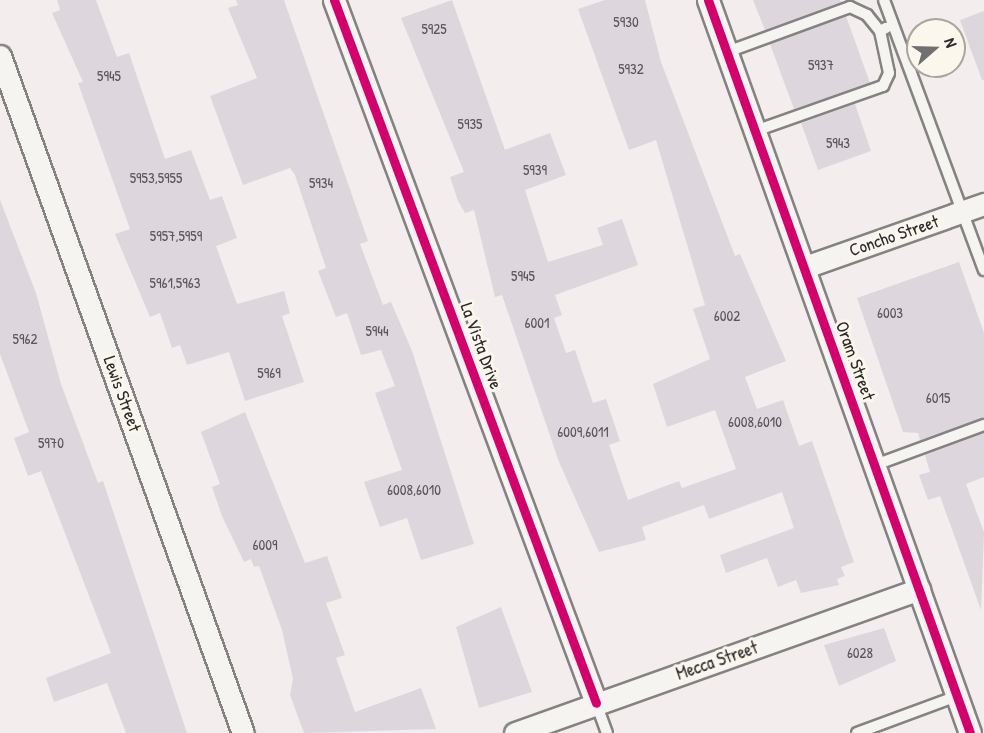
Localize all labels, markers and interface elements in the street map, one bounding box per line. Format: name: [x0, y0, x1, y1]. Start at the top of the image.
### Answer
house number: 5930: [613, 13, 639, 31]
north arrow: [906, 18, 966, 78]
house number: 5925: [421, 20, 447, 38]
text: N: [939, 35, 963, 50]
house number: 5937: [808, 56, 834, 74]
house number: 5932: [618, 60, 644, 78]
house number: 5945: [97, 67, 121, 85]
house number: 5935: [458, 115, 482, 133]
house number: 5943: [826, 134, 850, 152]
house number: 5939: [523, 161, 547, 179]
house number: 5953,5955: [130, 169, 182, 187]
house number: 5934: [309, 174, 333, 192]
street label: Concho Street: [846, 211, 942, 261]
house number: 5957,5959: [150, 227, 202, 245]
house number: 5945: [511, 267, 535, 285]
house number: 5961,5963: [150, 274, 200, 292]
street label: La Vista Drive: [455, 300, 507, 392]
house number: 6003: [877, 304, 903, 322]
house number: 6002: [714, 307, 740, 325]
house number: 6001: [525, 314, 549, 332]
street label: Oram Street: [831, 319, 879, 403]
house number: 5944: [365, 322, 389, 340]
house number: 5962: [13, 330, 37, 348]
street label: Lewis Street: [98, 353, 146, 435]
house number: 5969: [257, 364, 281, 382]
house number: 6015: [926, 389, 950, 407]
house number: 6008,6010: [728, 413, 782, 431]
house number: 6009,6011: [557, 423, 609, 441]
house number: 5970: [38, 434, 64, 452]
house number: 6008,6010: [387, 481, 441, 499]
house number: 6009: [253, 536, 277, 554]
street label: Mecca Street: [673, 637, 761, 685]
house number: 6028: [847, 644, 873, 662]

